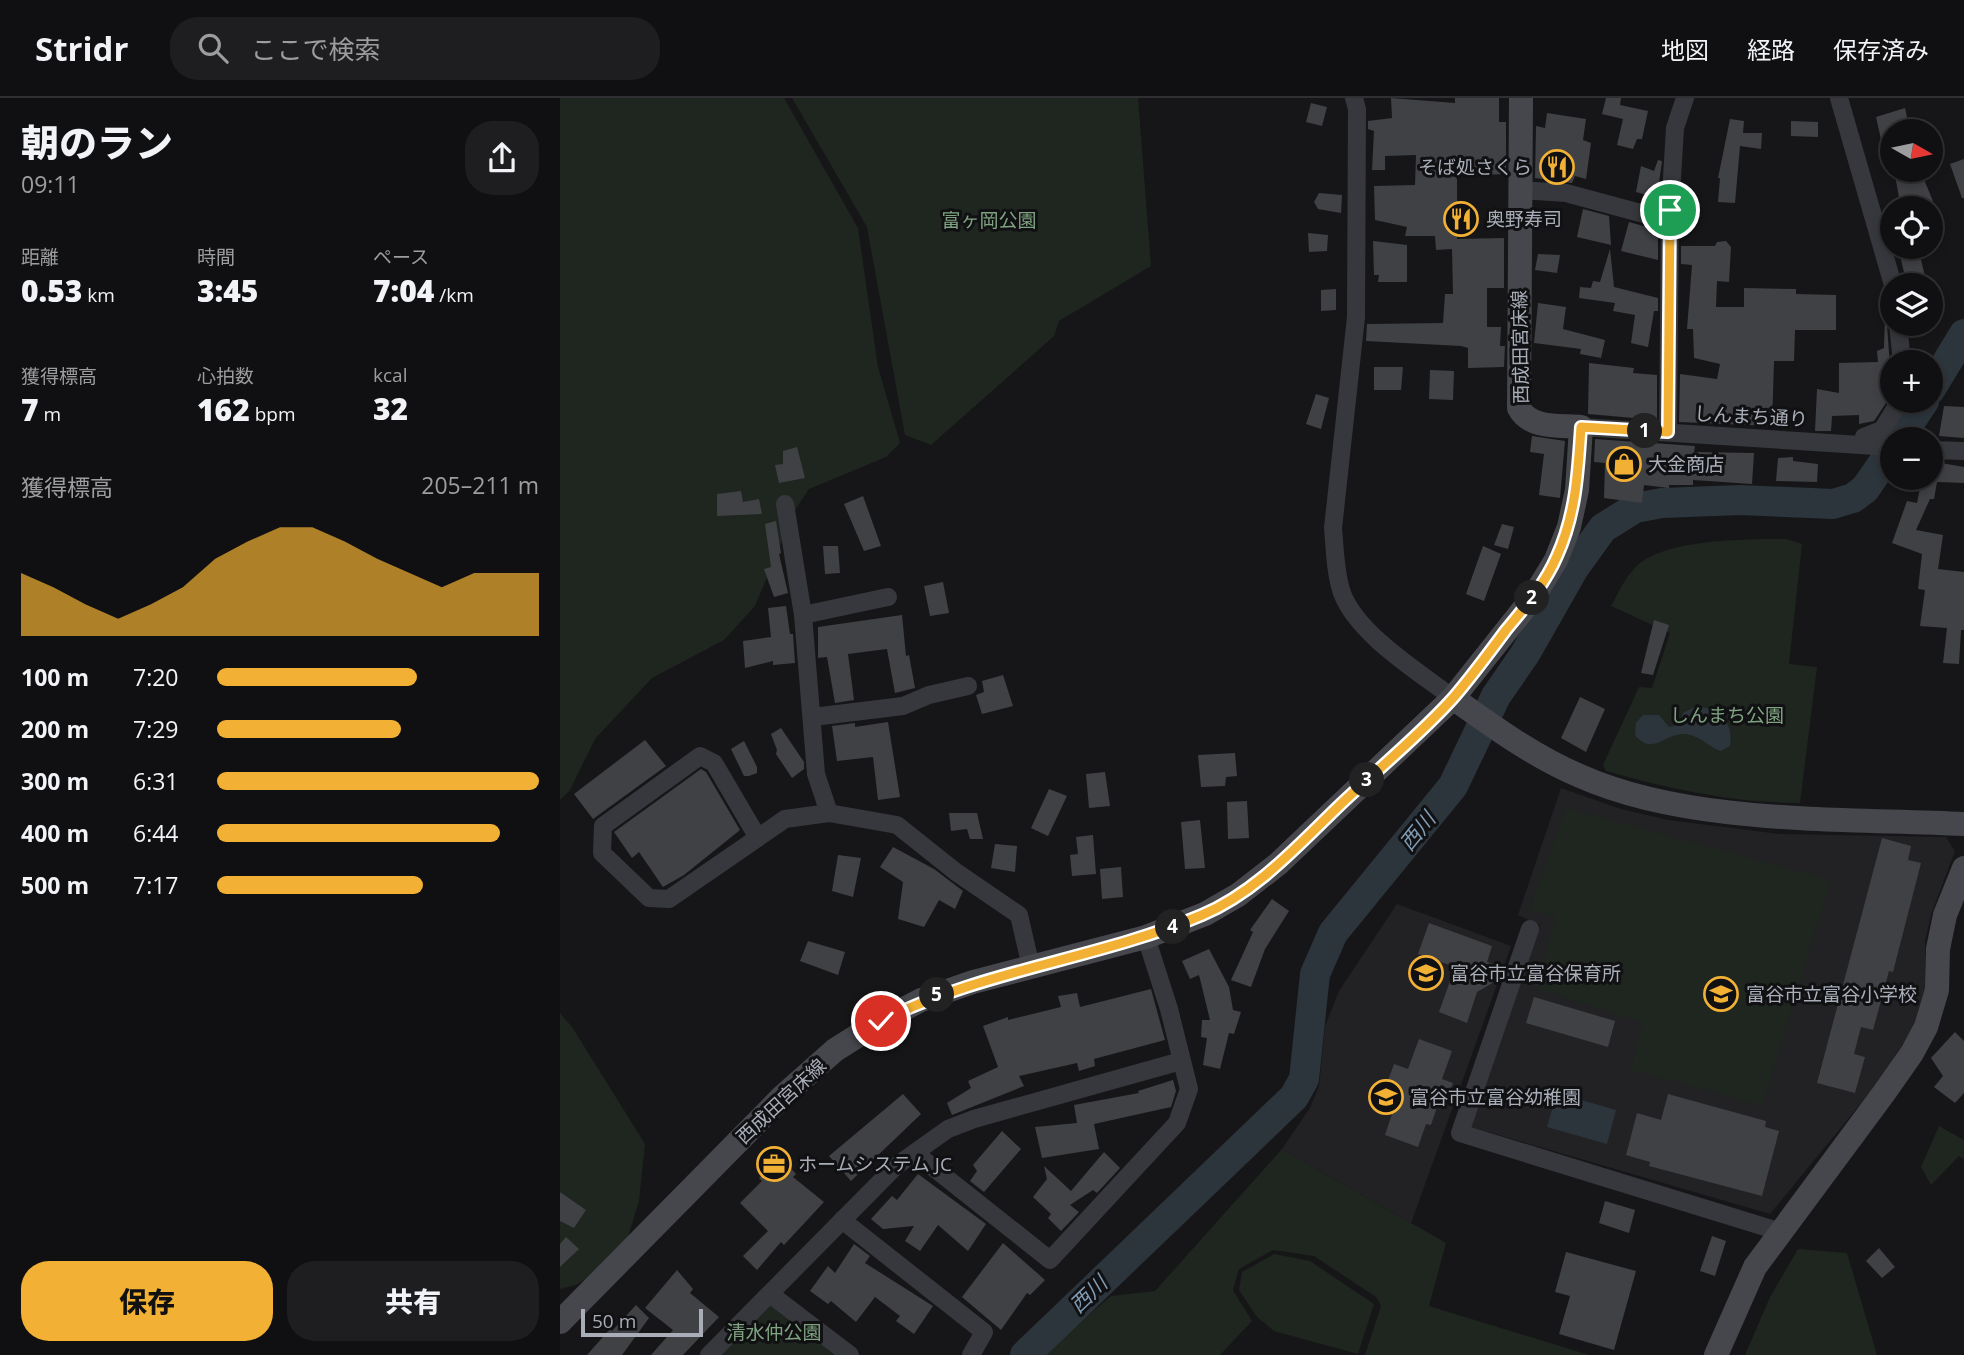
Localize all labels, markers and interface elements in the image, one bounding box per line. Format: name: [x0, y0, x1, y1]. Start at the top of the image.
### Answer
search box: [170, 17, 660, 80]
text: Stridr: [35, 26, 128, 71]
icon: search: [194, 29, 232, 67]
text: ここで検索: [250, 31, 380, 67]
text: 地図: [1661, 33, 1709, 66]
text: 経路: [1747, 33, 1795, 66]
text: 保存済み: [1833, 33, 1929, 66]
text: 朝のラン: [21, 116, 173, 168]
north arrow: [1880, 119, 1942, 182]
map controls: [1880, 119, 1943, 490]
button: share: [465, 121, 539, 195]
restaurant icon: そば処さくら: [1538, 148, 1576, 186]
place label: そば処さくら: [1418, 154, 1532, 180]
text: 09:11: [21, 168, 80, 200]
pin: [1640, 180, 1700, 240]
icon: arrive: [1651, 191, 1689, 229]
button: locate: [1880, 196, 1943, 259]
restaurant icon: 奥野寿司: [1442, 200, 1480, 238]
place label: 奥野寿司: [1486, 206, 1562, 232]
park label: 富ヶ岡公園: [941, 207, 1037, 233]
text: 距離: [21, 244, 59, 270]
text: 時間: [197, 244, 235, 270]
text: ペース: [373, 244, 429, 270]
text: 0.53: [21, 270, 82, 311]
text: 3:45: [197, 270, 258, 311]
text: 7:04: [373, 270, 434, 311]
button: layers: [1880, 273, 1943, 336]
text: km: [82, 282, 115, 308]
text: /km: [434, 282, 474, 308]
street label: 西成田宮床線: [1506, 290, 1534, 404]
button: +: [1880, 350, 1943, 413]
text: kcal: [373, 362, 407, 388]
text: 獲得標高: [21, 363, 97, 389]
text: 心拍数: [197, 363, 254, 389]
text: 32: [373, 388, 408, 429]
text: 7: [21, 389, 39, 430]
text: 162: [197, 389, 250, 430]
street label: しんまち通り: [1693, 400, 1809, 432]
text: m: [39, 401, 61, 427]
text: bpm: [250, 401, 296, 427]
pin: 1: [1628, 414, 1662, 448]
text: 1: [1639, 417, 1650, 443]
button: −: [1880, 427, 1943, 490]
shop icon: 大金商店: [1605, 445, 1643, 483]
place label: 大金商店: [1648, 451, 1724, 477]
text: 205–211 m: [421, 469, 539, 501]
text: 獲得標高: [21, 471, 113, 503]
pin: 2: [1514, 580, 1550, 616]
text: 2: [1526, 584, 1537, 610]
text: 100 m: [21, 661, 89, 693]
text: 7:20: [133, 661, 179, 693]
park label: しんまち公園: [1670, 702, 1784, 728]
text: 200 m: [21, 713, 89, 745]
text: 7:29: [133, 713, 179, 745]
pin: 3: [1350, 762, 1384, 798]
text: 300 m: [21, 765, 89, 797]
text: 6:31: [133, 765, 179, 797]
text: 3: [1361, 766, 1372, 792]
water label: 西川: [1393, 804, 1442, 856]
text: 400 m: [21, 817, 89, 849]
text: 6:44: [133, 817, 179, 849]
text: 500 m: [21, 869, 89, 901]
text: 7:17: [133, 869, 179, 901]
pin: 4: [1156, 910, 1190, 944]
text: 4: [1167, 913, 1178, 939]
school or university icon: 富谷市立富谷保育所: [1407, 954, 1445, 992]
place label: 富谷市立富谷保育所: [1450, 960, 1621, 986]
school or university icon: 富谷市立富谷小学校: [1702, 975, 1740, 1013]
pin: 5: [920, 978, 954, 1012]
text: 5: [931, 981, 942, 1007]
place label: 富谷市立富谷小学校: [1746, 981, 1917, 1007]
pin: [851, 991, 911, 1051]
icon: check: [862, 1002, 900, 1040]
street label: 西成田宮床線: [730, 1053, 832, 1149]
school or university icon: 富谷市立富谷幼稚園: [1367, 1078, 1405, 1116]
place label: 富谷市立富谷幼稚園: [1410, 1084, 1581, 1110]
office icon: ホームシステム JC: [755, 1145, 793, 1183]
place label: ホームシステム JC: [798, 1151, 952, 1177]
button: 保存: [21, 1261, 273, 1341]
button: 共有: [287, 1261, 539, 1341]
water label: 西川: [1063, 1268, 1114, 1319]
scale bar: [581, 1306, 704, 1338]
text: 50 m: [592, 1308, 636, 1334]
park label: 清水仲公園: [726, 1319, 822, 1345]

